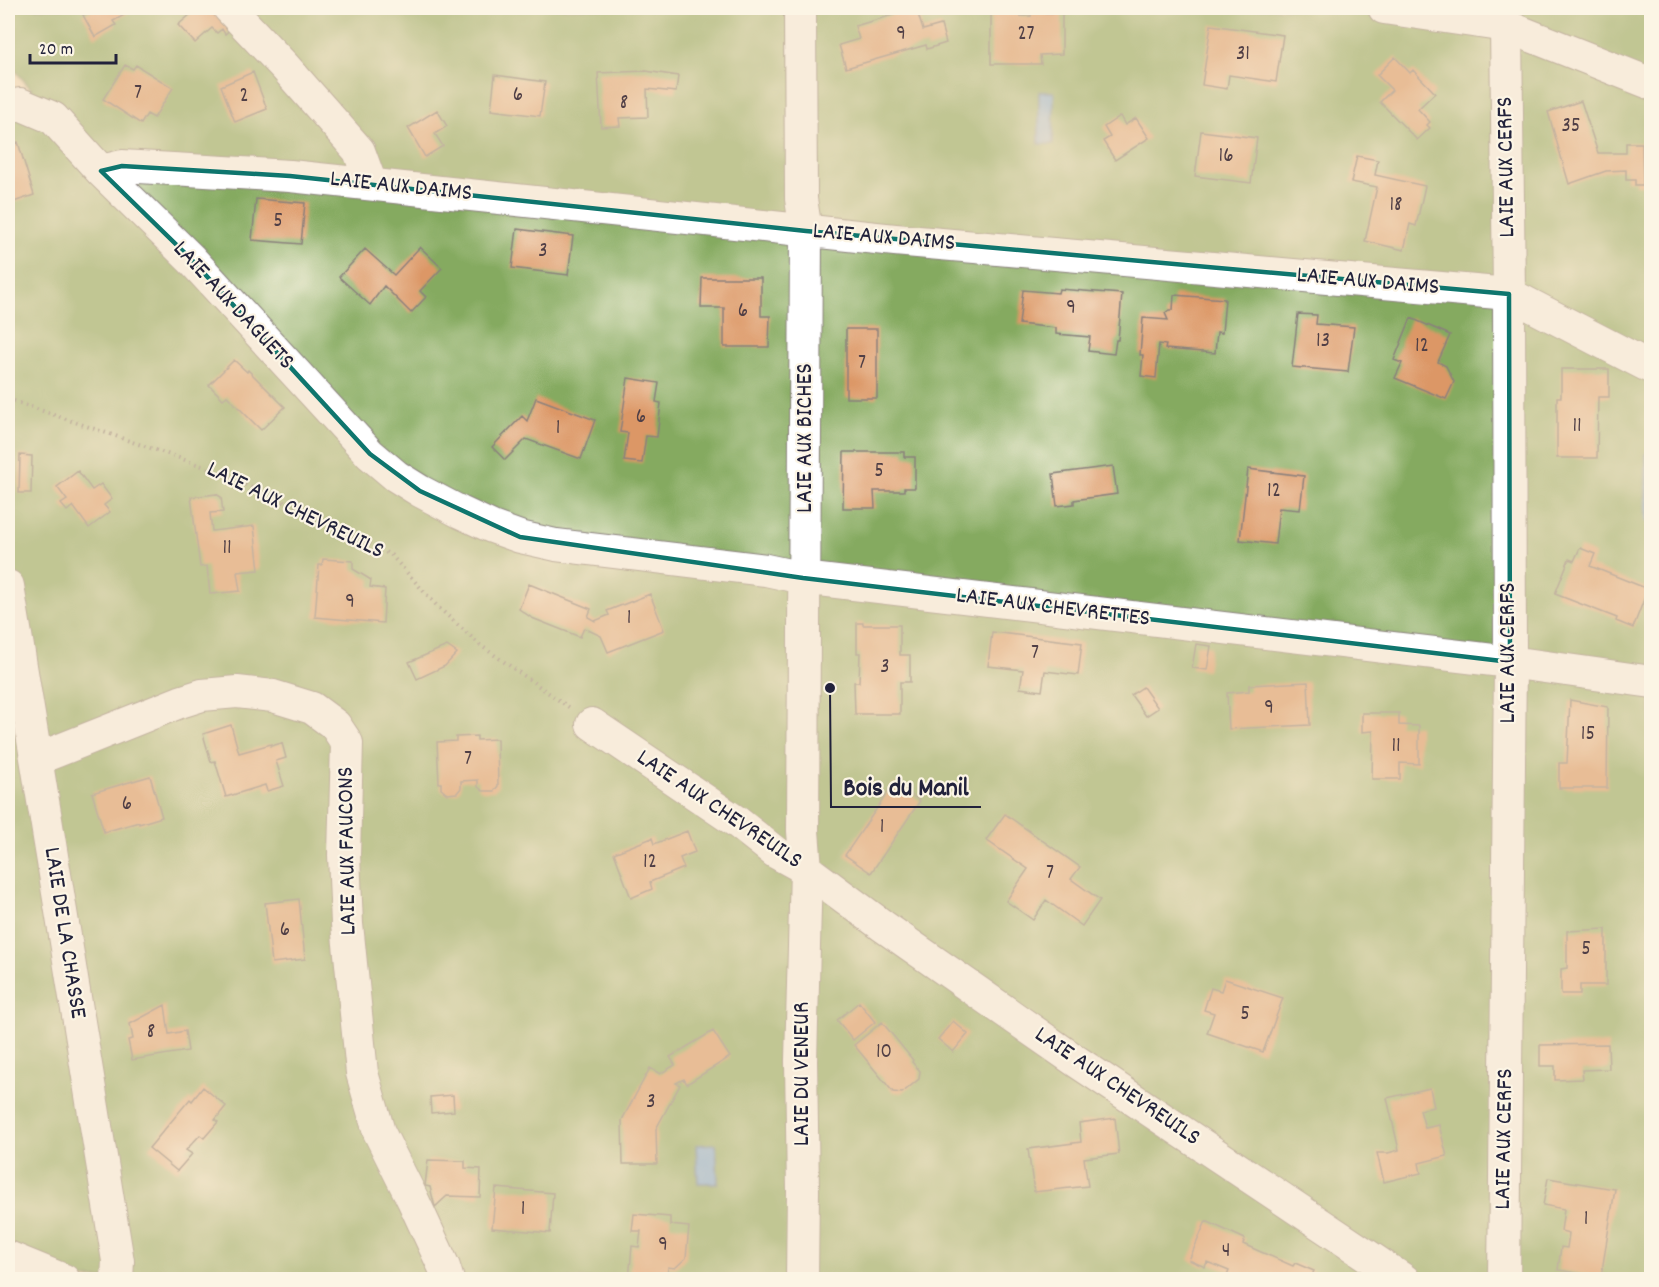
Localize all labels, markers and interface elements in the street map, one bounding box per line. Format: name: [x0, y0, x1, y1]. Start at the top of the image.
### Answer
house number: 9: [896, 20, 906, 50]
house number: 27: [1017, 20, 1035, 50]
scale bar: [30, 27, 116, 65]
text: 20 m: [39, 38, 73, 63]
house number: 31: [1236, 40, 1250, 70]
house number: 7: [134, 79, 142, 109]
house number: 6: [513, 81, 523, 111]
house number: 2: [239, 82, 249, 112]
house number: 8: [620, 89, 628, 119]
street label: LAIE AUX CERFS: [1489, 96, 1525, 238]
house number: 35: [1561, 112, 1581, 142]
house number: 16: [1219, 142, 1233, 172]
street label: LAIE AUX DAIMS: [328, 163, 474, 211]
house number: 18: [1389, 191, 1403, 221]
house number: 5: [273, 207, 283, 237]
street label: LAIE AUX DAIMS: [811, 215, 957, 261]
street label: LAIE AUX DAGUETS: [164, 234, 302, 378]
house number: 3: [538, 237, 548, 267]
street label: LAIE AUX DAIMS: [1295, 259, 1441, 305]
house number: 9: [1066, 294, 1076, 324]
house number: 6: [738, 297, 748, 327]
house number: 13: [1316, 327, 1330, 357]
house number: 12: [1415, 332, 1429, 362]
house number: 7: [858, 349, 866, 379]
street label: LAIE AUX BICHES: [789, 363, 823, 513]
house number: 6: [636, 403, 646, 433]
house number: 11: [1572, 412, 1582, 442]
house number: 1: [556, 414, 560, 444]
street label: LAIE AUX CHEVREUILS: [200, 453, 390, 569]
house number: 5: [874, 457, 884, 487]
house number: 12: [1267, 477, 1281, 507]
house number: 11: [222, 534, 232, 564]
street label: LAIE AUX CHEVRETTES: [954, 579, 1152, 637]
street label: LAIE AUX CERFS: [1492, 582, 1526, 724]
house number: 9: [345, 588, 355, 618]
house number: 1: [627, 604, 631, 634]
house number: 7: [1031, 639, 1039, 669]
house number: 3: [880, 653, 890, 683]
house number: 9: [1264, 694, 1274, 724]
house number: 15: [1581, 720, 1595, 750]
house number: 11: [1391, 732, 1401, 762]
street label: LAIE AUX CHEVREUILS: [629, 742, 809, 878]
house number: 7: [464, 745, 472, 775]
callout: Bois du Manil: [831, 763, 981, 807]
street label: LAIE AUX FAUCONS: [330, 766, 366, 936]
text: Bois du Manil: [843, 771, 969, 808]
house number: 6: [122, 790, 132, 820]
house number: 1: [880, 813, 884, 843]
street label: LAIE DE LA CHASSE: [34, 845, 94, 1021]
house number: 12: [643, 848, 657, 878]
house number: 7: [1046, 859, 1054, 889]
house number: 6: [280, 916, 290, 946]
house number: 5: [1581, 935, 1591, 965]
house number: 5: [1240, 1000, 1250, 1030]
street label: LAIE DU VENEUR: [786, 1002, 820, 1146]
house number: 8: [147, 1018, 155, 1048]
street label: LAIE AUX CHEVREUILS: [1027, 1019, 1207, 1155]
house number: 10: [876, 1038, 892, 1068]
street label: LAIE AUX CERFS: [1487, 1068, 1523, 1210]
house number: 3: [646, 1088, 656, 1118]
house number: 1: [521, 1195, 525, 1225]
house number: 1: [1584, 1205, 1588, 1235]
house number: 9: [658, 1231, 668, 1261]
house number: 4: [1222, 1237, 1230, 1267]

